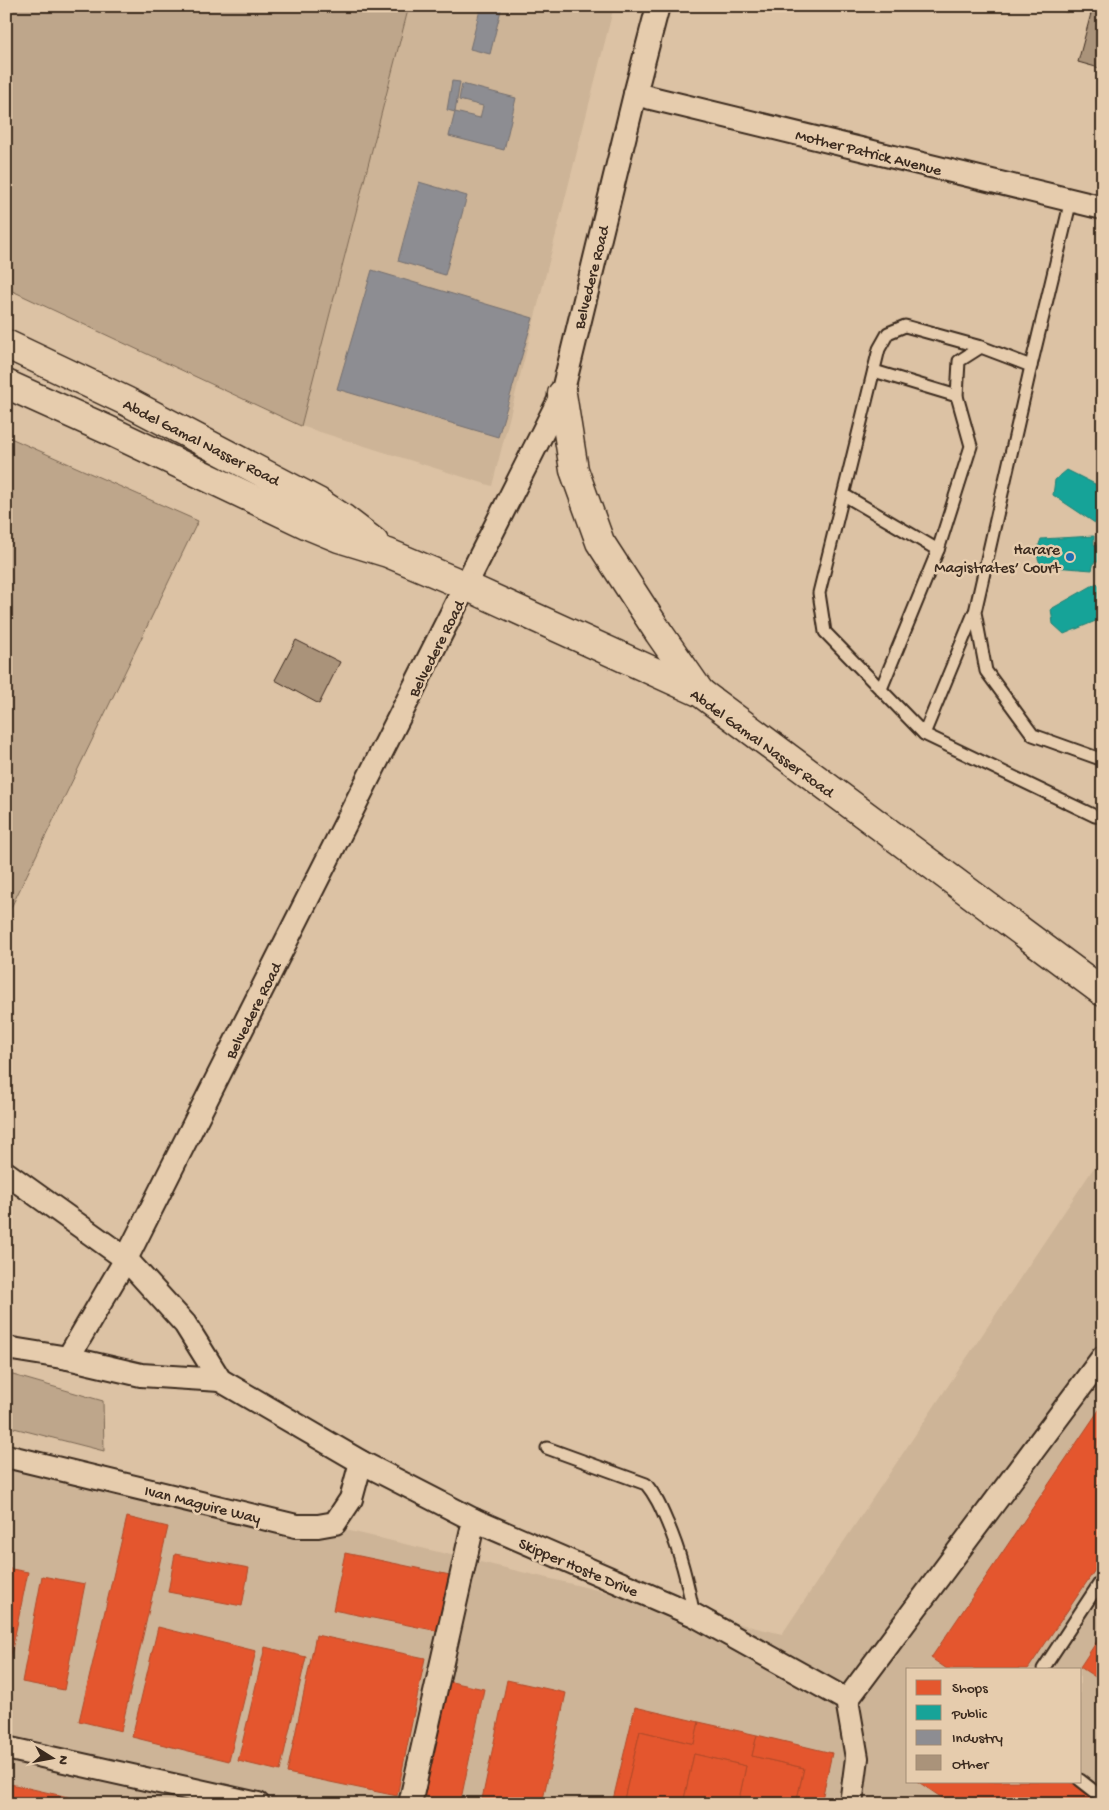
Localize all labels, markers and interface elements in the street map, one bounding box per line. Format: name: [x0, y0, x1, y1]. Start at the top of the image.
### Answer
street label: Mother Patrick Avenue: [793, 127, 944, 182]
street label: Belvedere Road: [571, 223, 616, 332]
street label: Abdel Gamal Nasser Road: [119, 396, 283, 493]
place label: Harare Magistrates’ Court: [934, 542, 1061, 579]
marker: Harare Magistrates’ Court: [1064, 551, 1076, 563]
street label: Belvedere Road: [405, 597, 471, 702]
street label: Abdel Gamal Nasser Road: [685, 686, 838, 804]
street label: Belvedere Road: [222, 959, 288, 1064]
street label: Ivan Maguire Way: [142, 1483, 262, 1530]
street label: Skipper Hoste Drive: [515, 1535, 641, 1603]
legend: [906, 1668, 1082, 1782]
text: Shops: [952, 1680, 988, 1698]
text: Public: [951, 1706, 988, 1724]
text: Industry: [952, 1730, 1004, 1748]
north arrow: [28, 1732, 78, 1782]
text: N: [53, 1754, 72, 1766]
text: Other: [952, 1756, 990, 1774]

